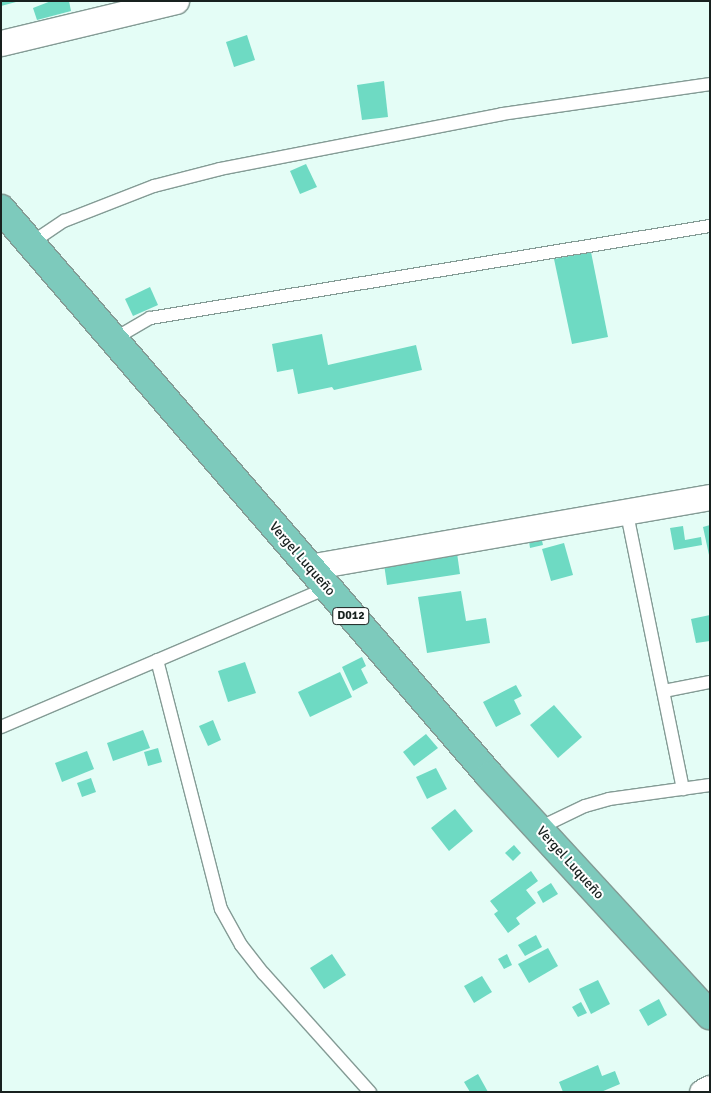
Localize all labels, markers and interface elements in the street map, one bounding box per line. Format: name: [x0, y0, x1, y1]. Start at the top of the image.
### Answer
street label: Vergel Luqueño: [265, 519, 339, 599]
road number: D012: [332, 606, 370, 626]
street label: Vergel Luqueño: [533, 823, 607, 903]

